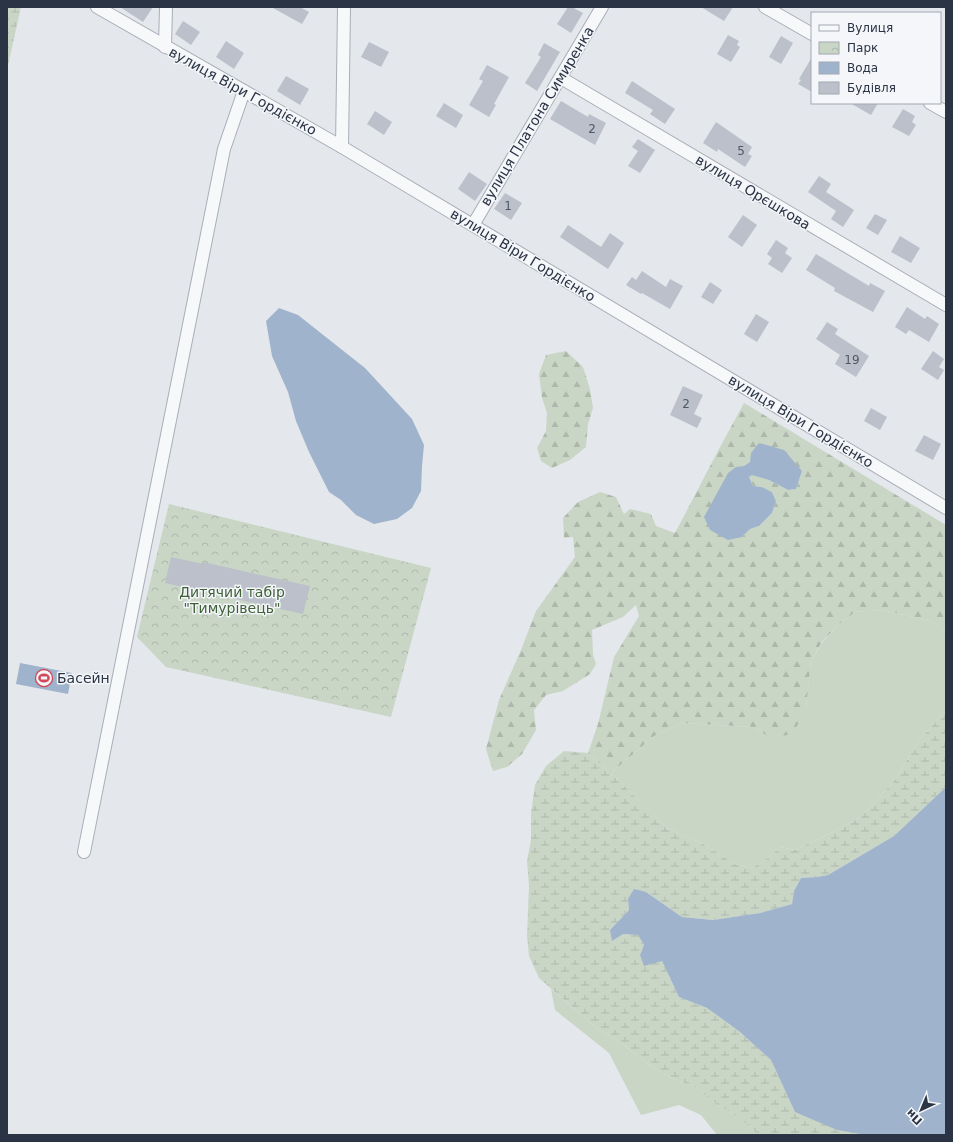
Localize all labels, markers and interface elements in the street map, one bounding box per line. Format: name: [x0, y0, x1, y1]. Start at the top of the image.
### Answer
legend: [811, 12, 941, 104]
text: Вулиця: [847, 21, 893, 35]
street label: вулиця Платона Симиренка: [477, 24, 597, 208]
text: Парк: [847, 41, 878, 55]
street label: вулиця Віри Гордієнко: [166, 44, 320, 138]
text: Вода: [847, 61, 878, 75]
text: Будівля: [847, 81, 896, 95]
house number: 2: [588, 122, 596, 136]
house number: 5: [737, 144, 745, 158]
street label: вулиця Орєшкова: [693, 151, 813, 233]
house number: 1: [504, 199, 512, 213]
street label: вулиця Віри Гордієнко: [448, 205, 598, 305]
house number: 19: [844, 353, 860, 367]
street label: вулиця Віри Гордієнко: [726, 371, 876, 471]
house number: 2: [682, 397, 690, 411]
park label: Дитячий табір "Тимурівець": [179, 584, 285, 616]
sports icon: Басейн: [34, 668, 54, 688]
place label: Басейн: [57, 670, 110, 686]
north arrow: [901, 1090, 941, 1130]
text: Пн: [904, 1106, 925, 1127]

